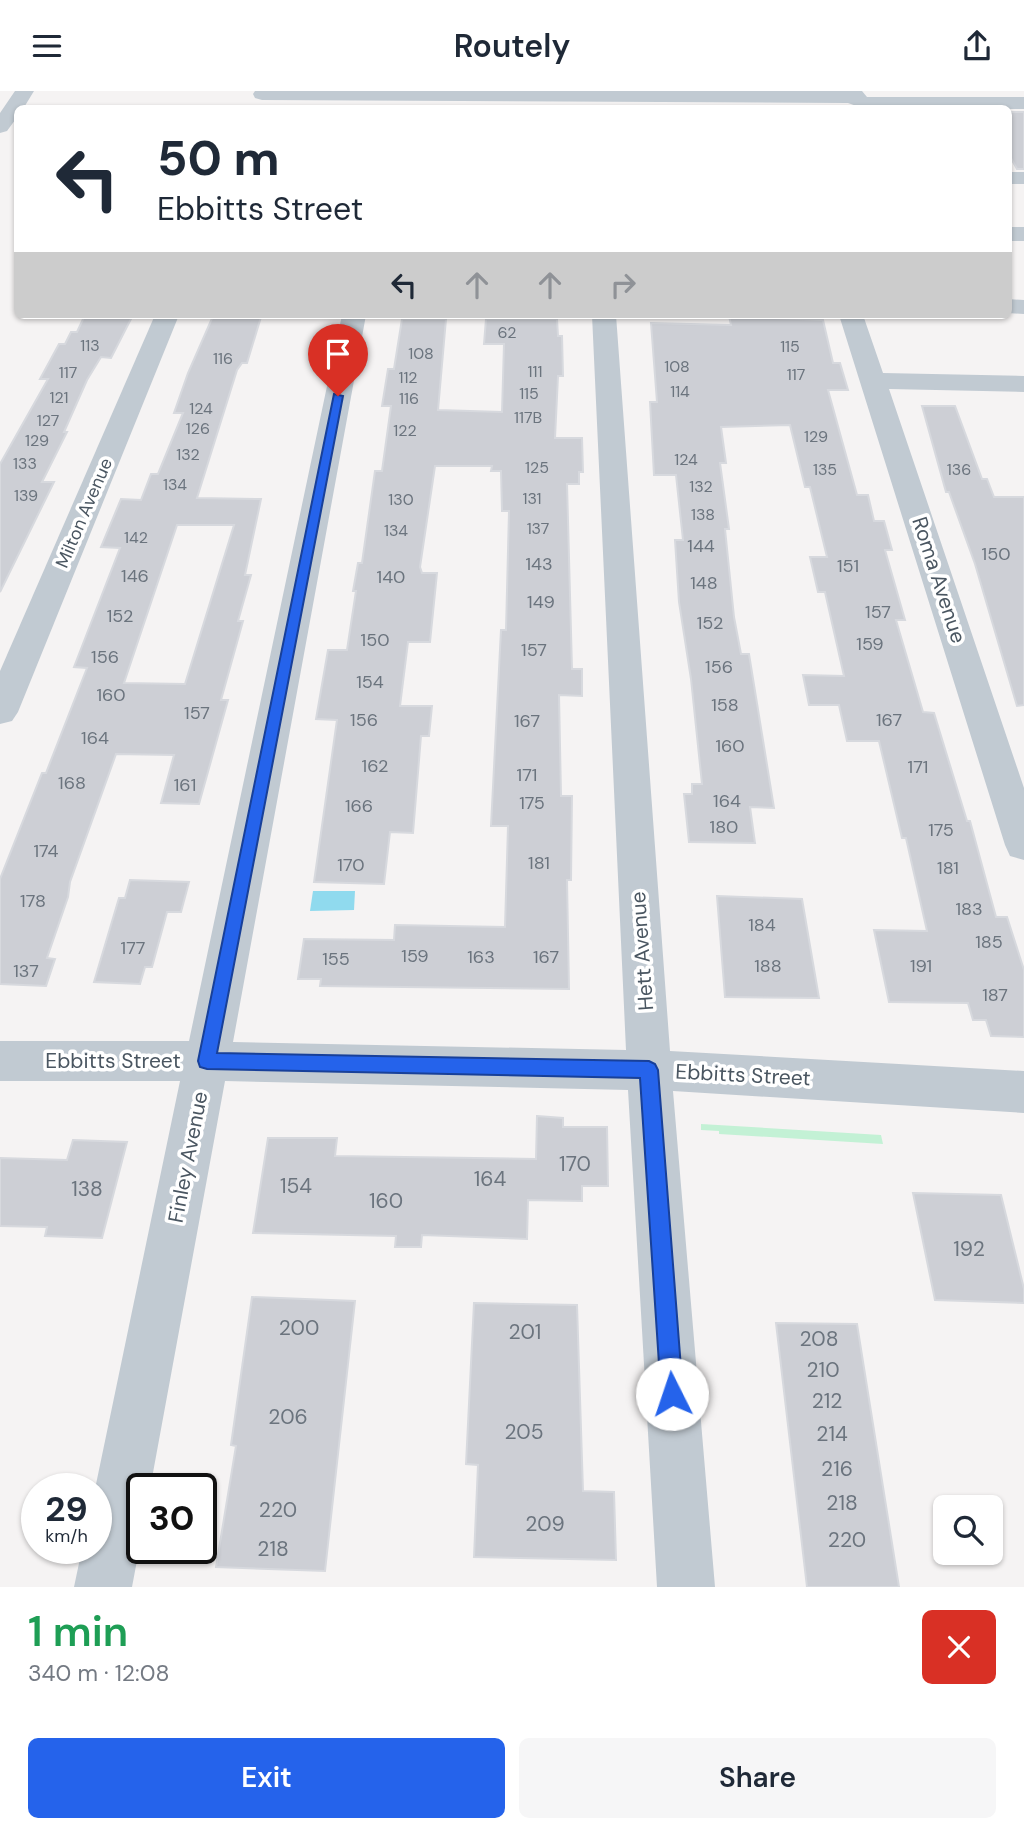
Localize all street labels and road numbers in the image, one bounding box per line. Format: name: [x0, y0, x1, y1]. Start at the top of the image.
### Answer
street label: Milton Avenue: [50, 454, 118, 572]
street label: Roma Avenue: [905, 513, 973, 647]
street label: Hett Avenue: [624, 890, 660, 1011]
street label: Ebbitts Street: [45, 1047, 181, 1075]
street label: Ebbitts Street: [675, 1057, 811, 1093]
street label: Finley Avenue: [162, 1089, 214, 1225]

